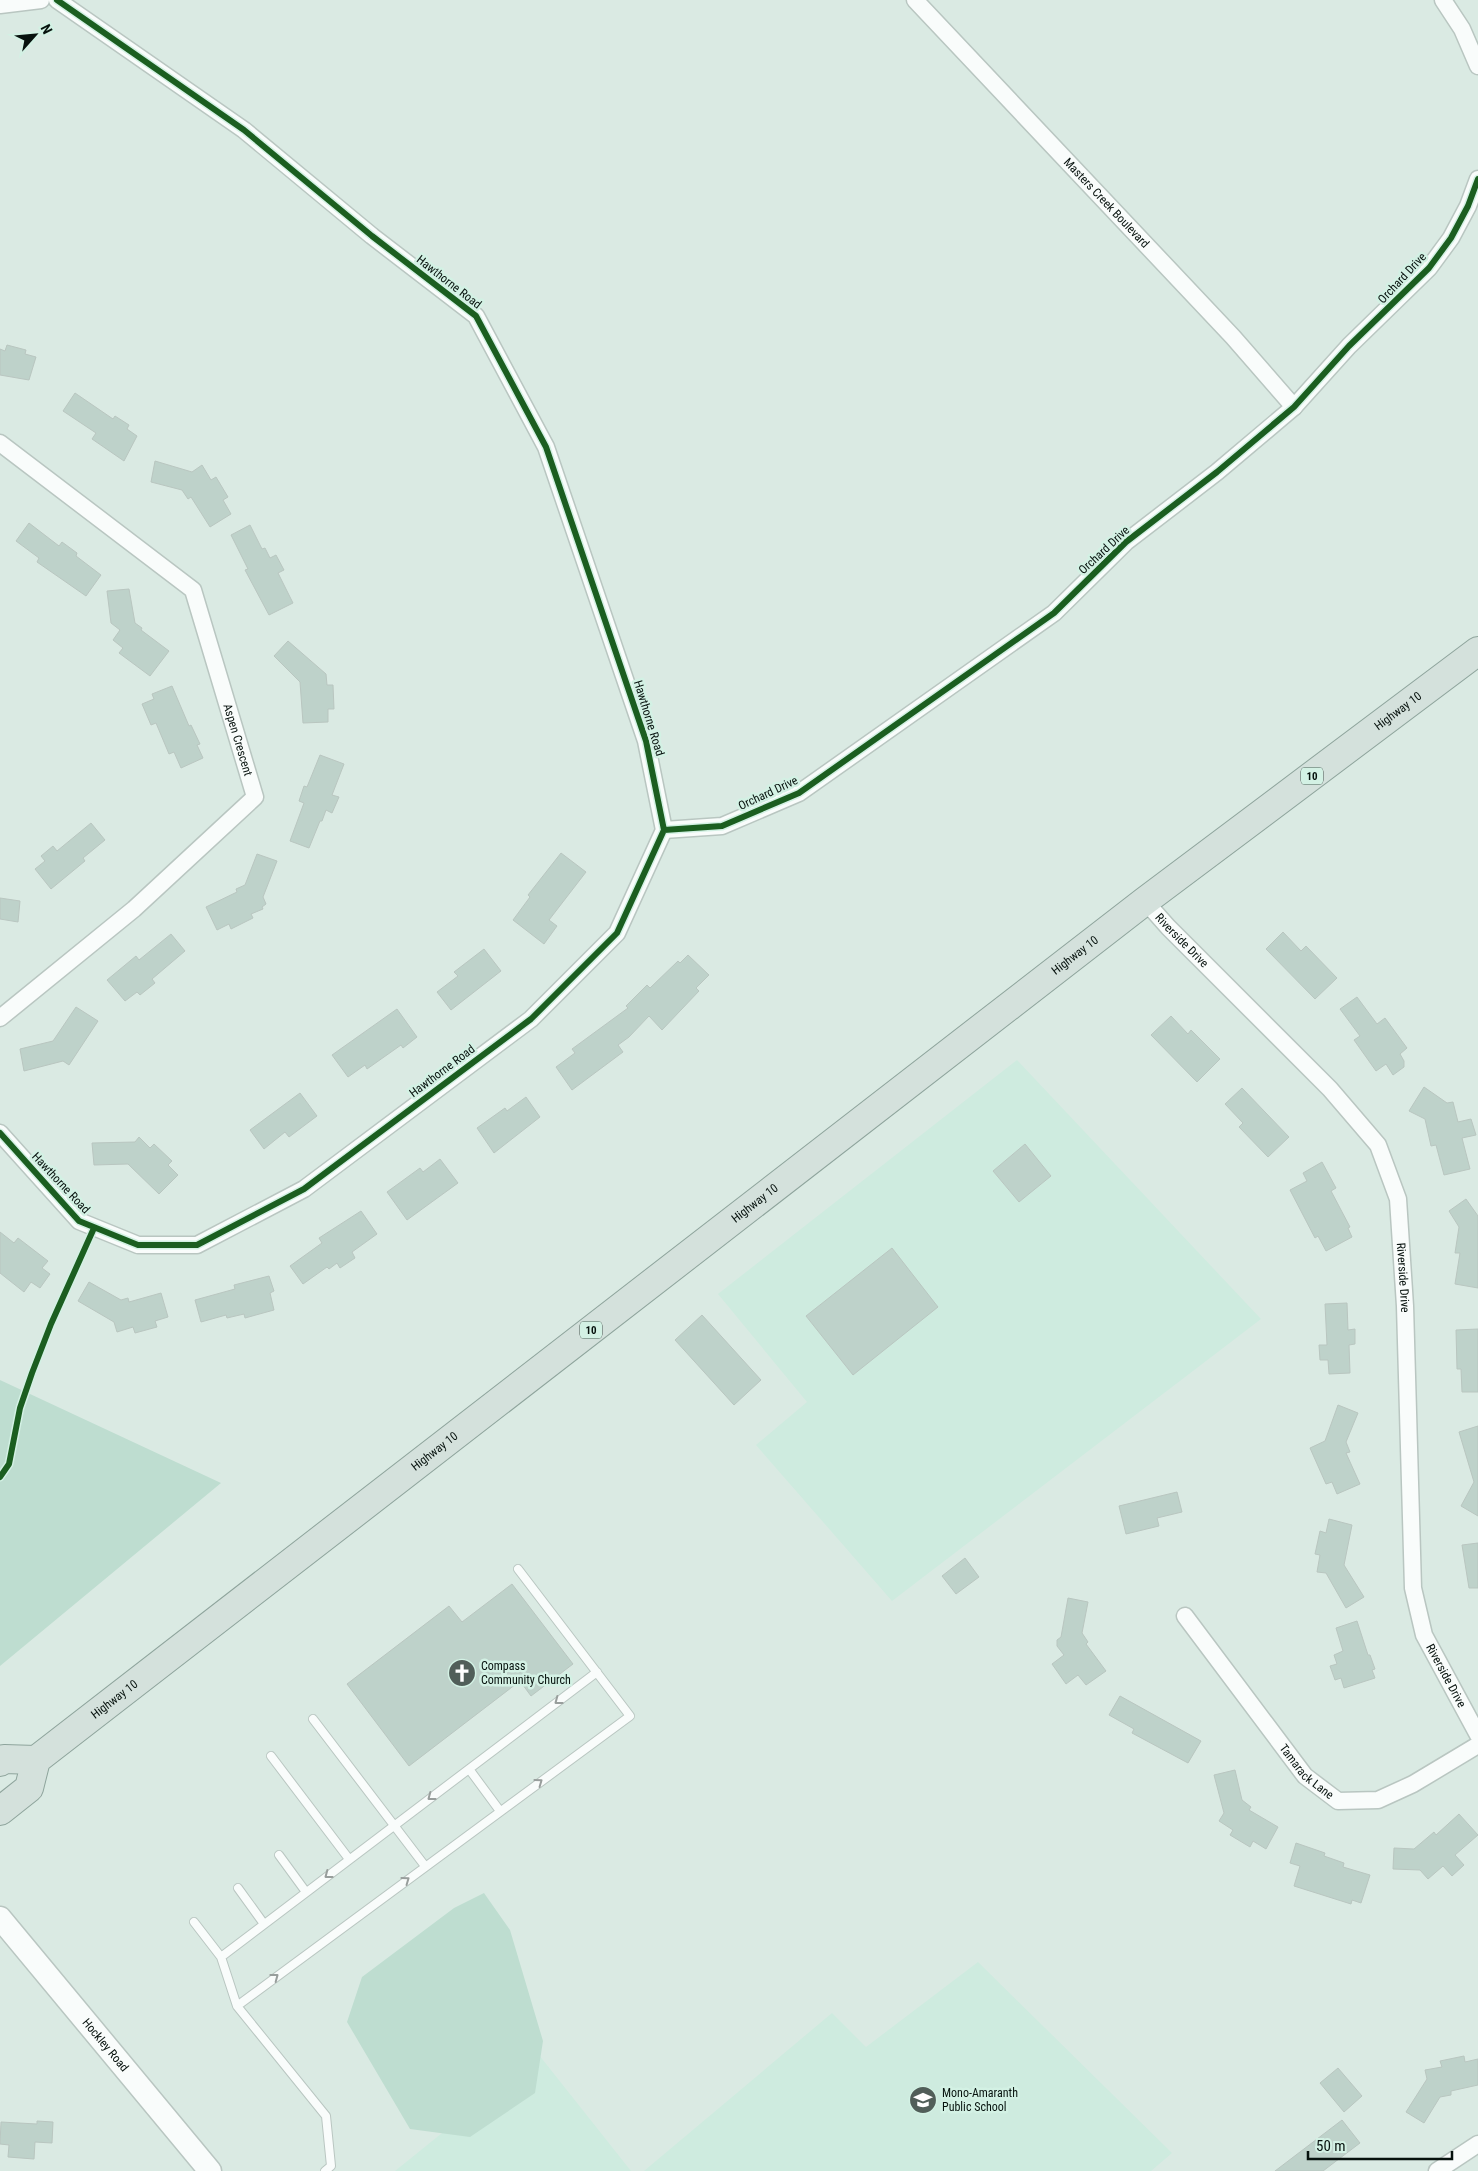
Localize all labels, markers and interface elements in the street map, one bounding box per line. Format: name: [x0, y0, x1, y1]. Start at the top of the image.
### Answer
north arrow: [10, 10, 60, 60]
text: N: [38, 22, 56, 37]
street label: Masters Creek Boulevard: [1061, 155, 1152, 251]
street label: Orchard Drive: [1375, 250, 1429, 306]
street label: Hawthorne Road: [414, 252, 484, 312]
street label: Orchard Drive: [1076, 523, 1132, 577]
street label: Hawthorne Road: [631, 679, 667, 758]
street label: Highway 10: [1372, 689, 1424, 733]
street label: Aspen Crescent: [220, 702, 255, 778]
road number: 10: [1301, 768, 1323, 784]
street label: Orchard Drive: [736, 773, 800, 813]
street label: Riverside Drive: [1152, 911, 1212, 971]
street label: Highway 10: [1049, 933, 1101, 978]
street label: Hawthorne Road: [407, 1042, 478, 1100]
street label: Hawthorne Road: [29, 1150, 93, 1216]
street label: Highway 10: [729, 1181, 781, 1226]
street label: Riverside Drive: [1394, 1242, 1412, 1313]
road number: 10: [580, 1322, 602, 1338]
street label: Highway 10: [408, 1429, 461, 1474]
street label: Riverside Drive: [1423, 1642, 1469, 1710]
church icon: Compass Community Church: [447, 1658, 477, 1688]
place label: Compass Community Church: [481, 1659, 571, 1687]
street label: Highway 10: [88, 1677, 140, 1722]
one-way arrow: [554, 1695, 564, 1704]
street label: Tamarack Lane: [1277, 1741, 1337, 1802]
one-way arrow: [533, 1780, 542, 1788]
one-way arrow: [427, 1791, 437, 1800]
one-way arrow: [325, 1870, 334, 1878]
one-way arrow: [400, 1878, 409, 1886]
one-way arrow: [269, 1974, 279, 1983]
street label: Hockley Road: [79, 2016, 131, 2074]
school or university icon: Mono-Amaranth Public School: [908, 2085, 938, 2115]
place label: Mono-Amaranth Public School: [942, 2086, 1018, 2114]
scale bar: [1308, 2128, 1452, 2160]
text: 50 m: [1316, 2137, 1346, 2155]

